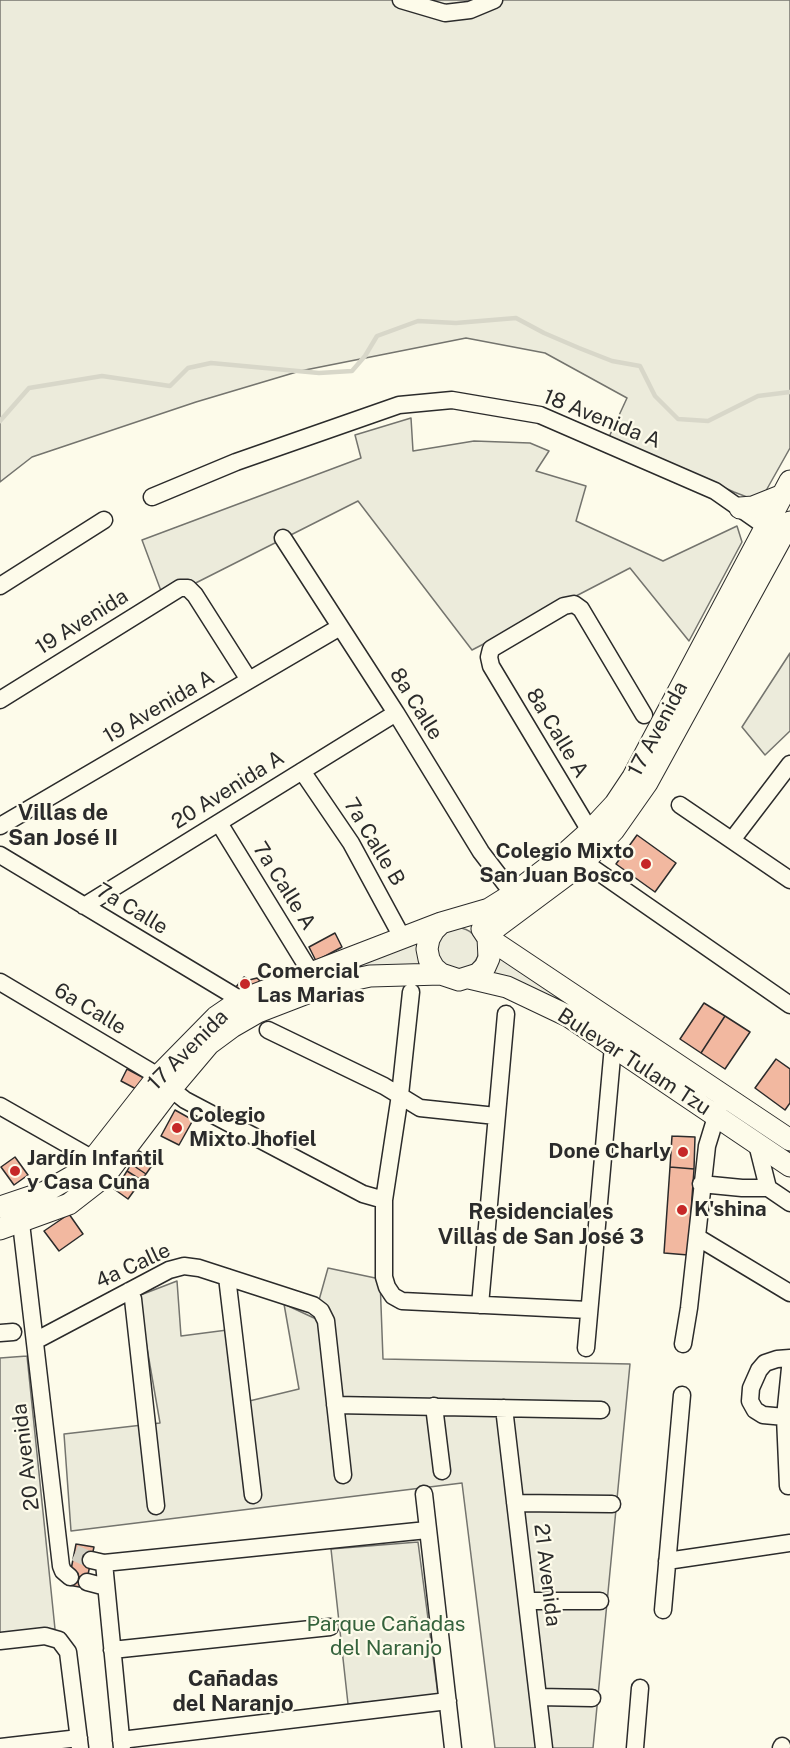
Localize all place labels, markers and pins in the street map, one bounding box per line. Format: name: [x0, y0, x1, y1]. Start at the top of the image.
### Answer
place label: Colegio Mixto San Juan Bosco: [479, 839, 634, 889]
marker: Colegio Mixto San Juan Bosco: [639, 857, 653, 871]
place label: Comercial Las Marias: [257, 959, 365, 1009]
marker: Comercial Las Marias: [238, 977, 252, 991]
place label: Colegio Mixto Jhofiel: [189, 1103, 317, 1153]
marker: Colegio Mixto Jhofiel: [170, 1121, 184, 1135]
place label: Done Charly: [548, 1139, 671, 1165]
marker: Done Charly: [676, 1145, 690, 1159]
place label: Jardín Infantil y Casa Cuna: [27, 1146, 164, 1196]
marker: Jardín Infantil y Casa Cuna: [8, 1164, 22, 1178]
place label: K'shina: [694, 1197, 767, 1223]
marker: K'shina: [675, 1203, 689, 1217]

